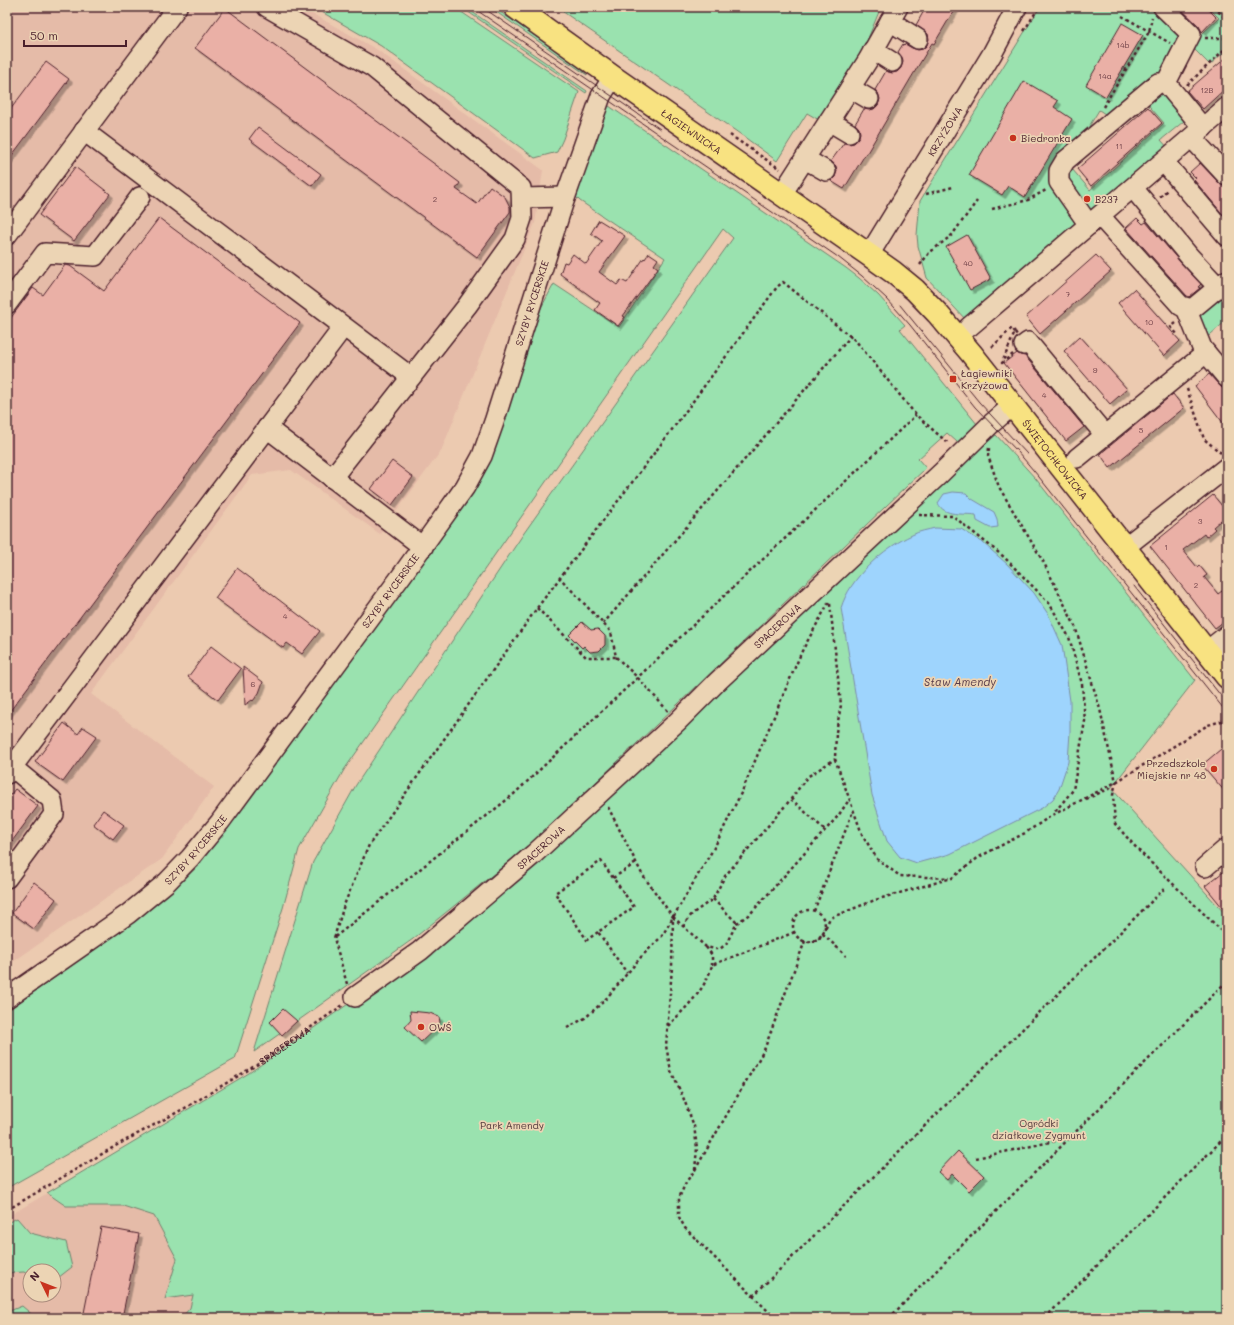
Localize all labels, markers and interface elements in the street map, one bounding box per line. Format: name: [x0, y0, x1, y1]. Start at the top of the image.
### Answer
scale bar: [24, 22, 126, 48]
text: 50 m: [30, 27, 58, 43]
house number: 14b: [1116, 40, 1130, 50]
house number: 14a: [1098, 71, 1112, 81]
house number: 12B: [1201, 85, 1214, 95]
street label: KRZYŻOWA: [924, 104, 965, 159]
street label: ŁAGIEWNICKA: [659, 106, 724, 157]
place label: Biedronka: [1021, 131, 1071, 145]
marker: Biedronka: [1008, 133, 1018, 143]
house number: 11: [1115, 141, 1123, 151]
place label: B237: [1095, 192, 1119, 206]
house number: 2: [433, 194, 437, 204]
marker: B237: [1082, 194, 1092, 204]
street label: SZYBY RYCERSKIE: [512, 258, 552, 348]
house number: 40: [963, 258, 973, 268]
house number: 7: [1066, 289, 1071, 299]
house number: 10: [1145, 317, 1153, 327]
house number: 9: [1093, 365, 1098, 375]
place label: Łagiewniki Krzyżowa: [961, 366, 1012, 392]
marker: Łagiewniki Krzyżowa: [948, 374, 958, 384]
house number: 4: [1042, 390, 1047, 400]
street label: ŚWIĘTOCHŁOWICKA: [1019, 416, 1091, 502]
house number: 5: [1139, 425, 1144, 435]
house number: 3: [1198, 516, 1203, 526]
house number: 1: [1164, 542, 1168, 552]
street label: SZYBY RYCERSKIE: [358, 550, 422, 631]
house number: 2: [1194, 580, 1198, 590]
street label: SPACEROWA: [751, 600, 804, 651]
house number: 4: [283, 611, 288, 621]
water label: Staw Amendy: [924, 674, 996, 689]
house number: 6: [251, 679, 256, 689]
place label: Przedszkole Miejskie nr 48: [1137, 756, 1206, 782]
marker: Przedszkole Miejskie nr 48: [1209, 764, 1219, 774]
street label: SZYBY RYCERSKIE: [161, 811, 230, 888]
street label: SPACEROWA: [514, 822, 568, 873]
place label: OWŚ: [429, 1020, 452, 1034]
street label: SPACEROWA: [256, 1022, 314, 1068]
marker: OWŚ: [416, 1022, 426, 1032]
park label: Ogródki działkowe Zygmunt: [992, 1116, 1086, 1142]
park label: Park Amendy: [480, 1118, 544, 1132]
north arrow: [22, 1263, 62, 1303]
text: N: [26, 1268, 43, 1284]

